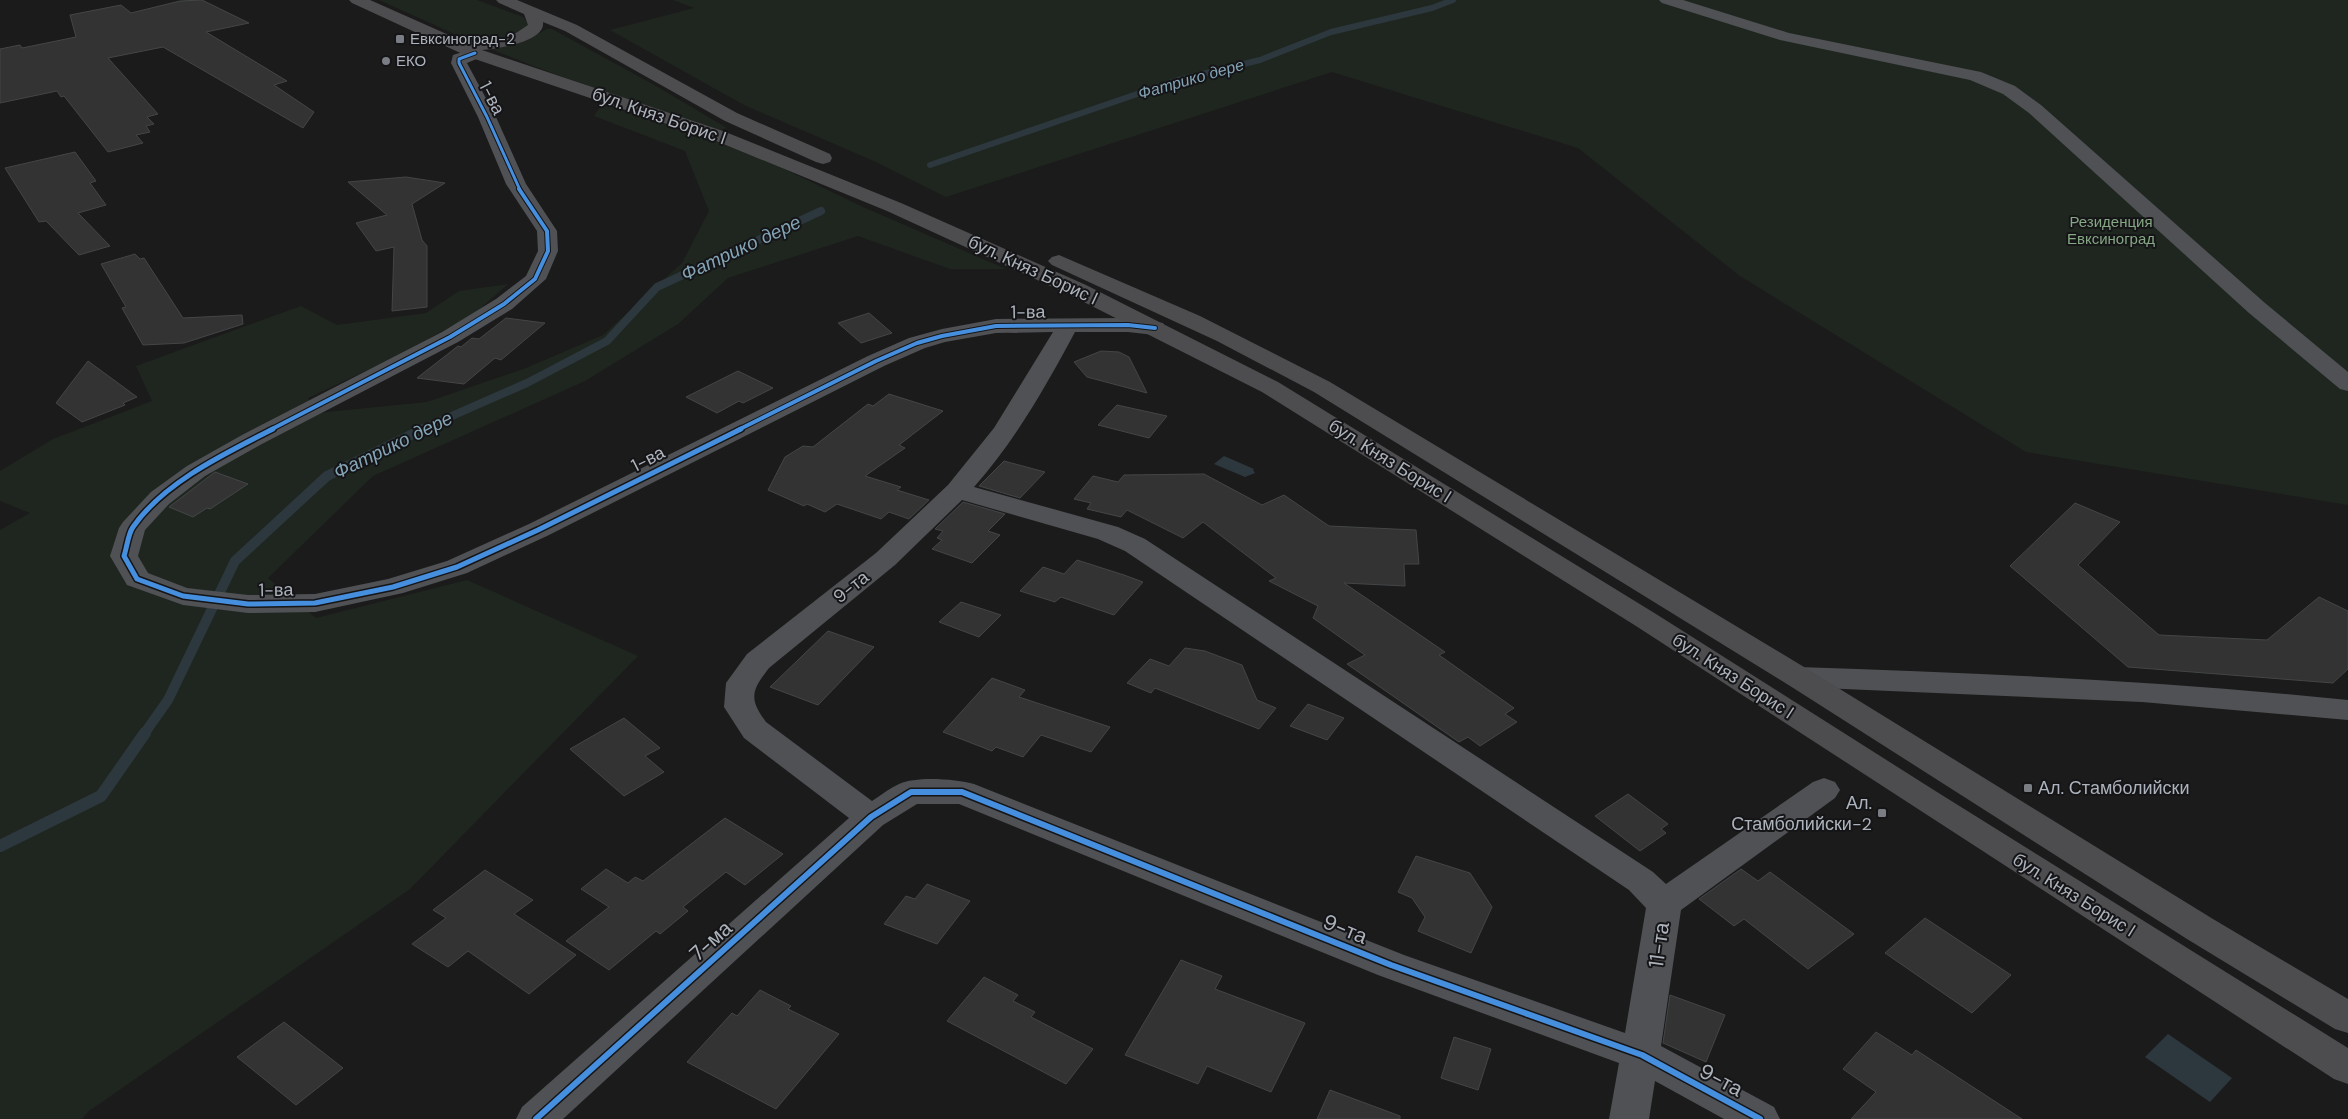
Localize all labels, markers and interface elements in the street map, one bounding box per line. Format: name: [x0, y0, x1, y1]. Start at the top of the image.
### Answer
place label: Евксиноград-2: [410, 29, 515, 49]
marker: Евксиноград-2: [394, 33, 406, 45]
place label: ЕКО: [396, 51, 426, 71]
water label: Фатрико дере: [1136, 54, 1246, 104]
marker: ЕКО: [380, 55, 392, 67]
street label: 1-ва: [473, 77, 511, 120]
street label: бул. Княз Борис I: [589, 82, 729, 150]
water label: Фатрико дере: [677, 209, 805, 287]
park label: Резиденция Евксиноград: [2067, 212, 2155, 249]
street label: бул. Княз Борис I: [964, 229, 1102, 311]
street label: 1-ва: [1010, 300, 1047, 324]
water label: Фатрико дере: [329, 405, 457, 485]
street label: бул. Княз Борис I: [1324, 414, 1456, 508]
street label: 1-ва: [627, 440, 670, 478]
street label: 9-та: [828, 565, 875, 609]
street label: 1-ва: [258, 578, 295, 602]
street label: бул. Княз Борис I: [1668, 628, 1798, 724]
place label: Ал. Стамболийски: [2038, 776, 2190, 800]
marker: Ал. Стамболийски: [2022, 782, 2034, 794]
place label: Ал. Стамболийски-2: [1731, 791, 1872, 836]
marker: Ал. Стамболийски-2: [1876, 807, 1888, 819]
street label: бул. Княз Борис I: [2008, 848, 2140, 942]
street label: 9-та: [1319, 907, 1372, 951]
street label: 7-ма: [684, 914, 738, 967]
street label: 11-та: [1642, 920, 1676, 969]
street label: 9-та: [1694, 1057, 1748, 1103]

